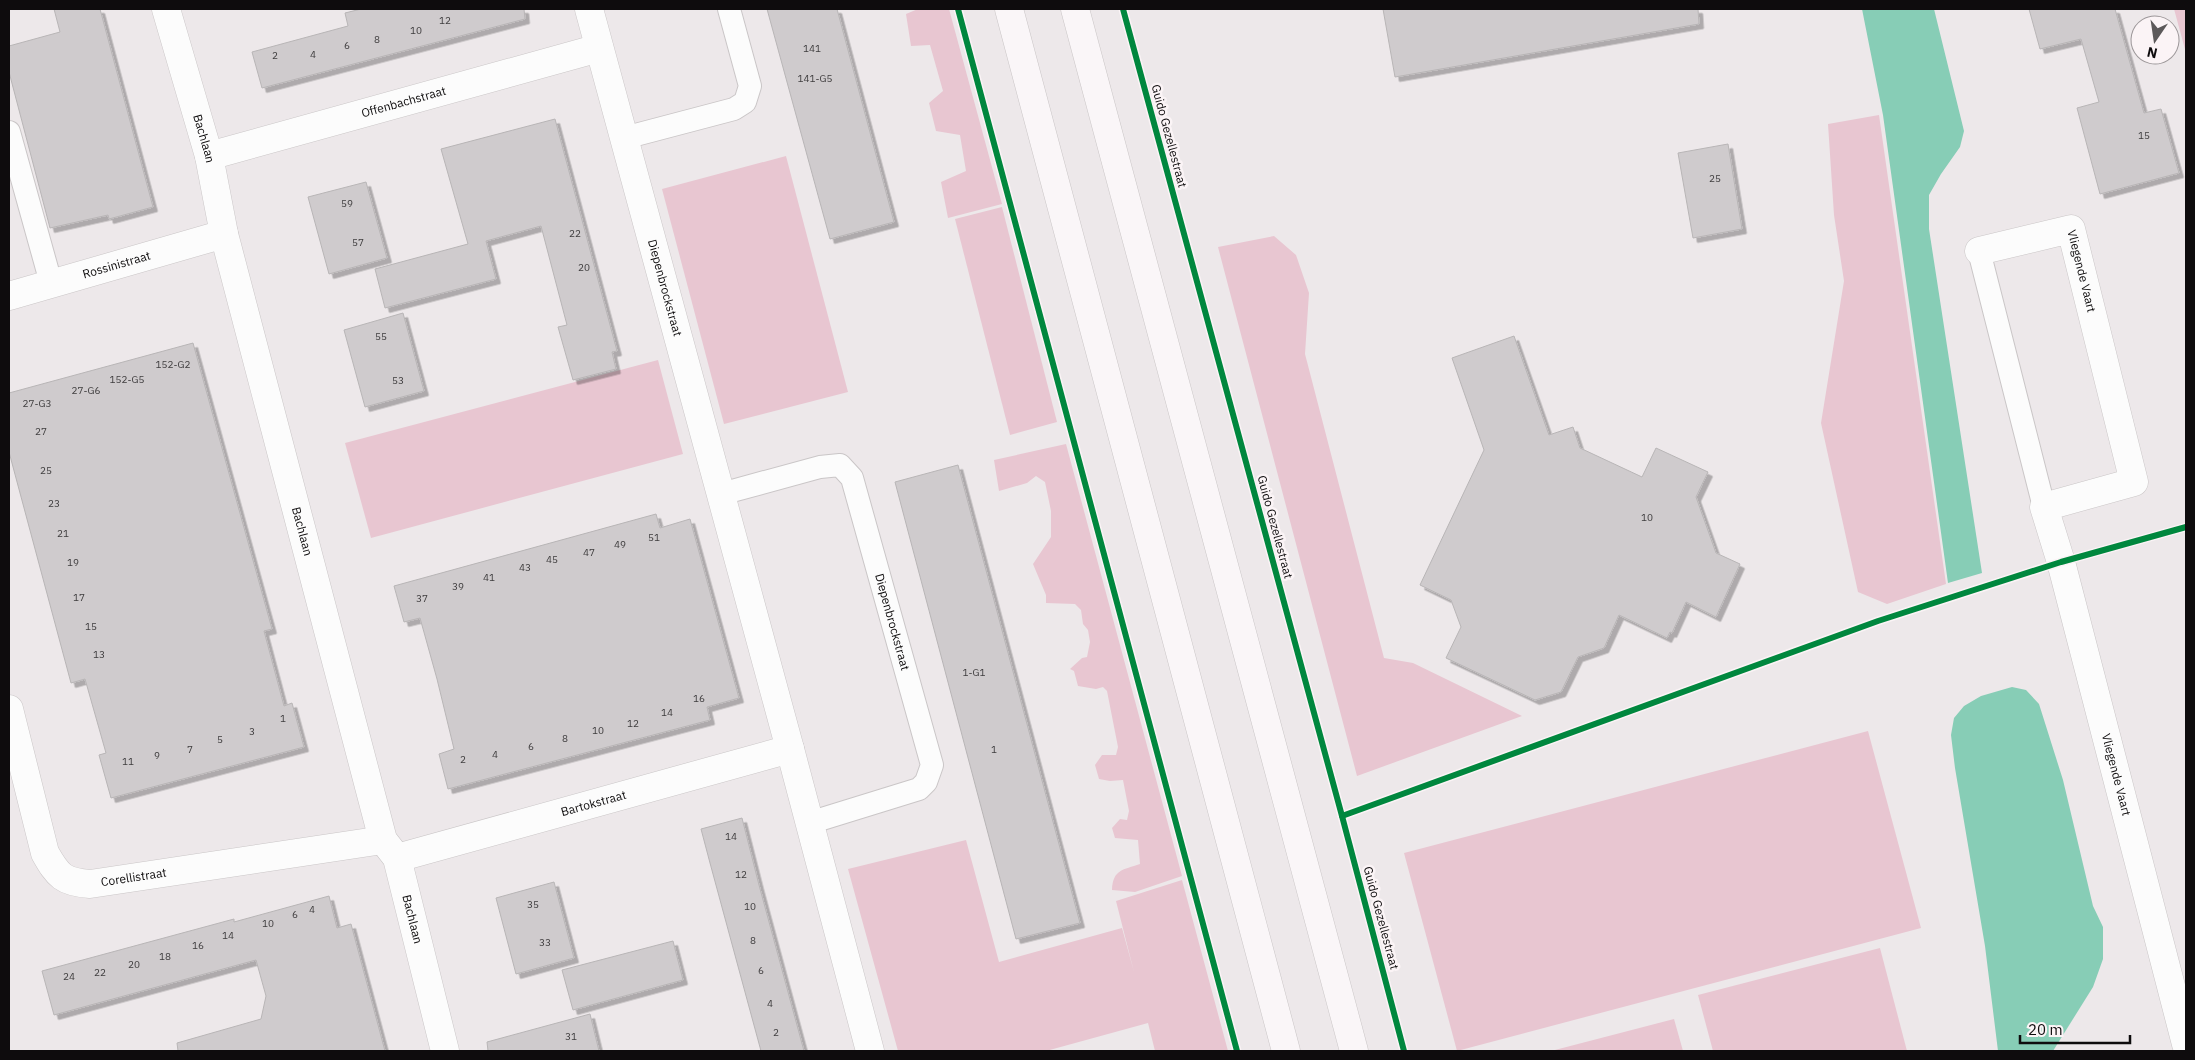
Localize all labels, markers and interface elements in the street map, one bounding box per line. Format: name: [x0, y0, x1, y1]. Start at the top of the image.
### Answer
house number: 12: [439, 14, 451, 27]
north arrow: [2130, 15, 2180, 65]
house number: 10: [410, 24, 422, 37]
house number: 8: [374, 33, 380, 46]
house number: 6: [344, 39, 350, 52]
house number: 141: [803, 42, 821, 55]
text: N: [2145, 43, 2159, 63]
house number: 4: [310, 48, 316, 61]
house number: 2: [272, 49, 278, 62]
house number: 141-G5: [797, 72, 833, 85]
street label: Offenbachstraat: [359, 83, 448, 120]
street label: Guido Gezellestraat: [1149, 83, 1190, 189]
street label: Bachlaan: [190, 112, 218, 164]
house number: 15: [2138, 129, 2150, 142]
house number: 25: [1709, 172, 1721, 185]
house number: 59: [341, 197, 353, 210]
house number: 22: [569, 227, 581, 240]
street label: Vliegende Vaart: [2064, 228, 2099, 314]
house number: 57: [352, 236, 364, 249]
street label: Diepenbrockstraat: [645, 238, 686, 338]
street label: Rossinistraat: [81, 248, 152, 281]
house number: 20: [578, 261, 590, 274]
house number: 55: [375, 330, 387, 343]
house number: 152-G2: [155, 358, 191, 371]
house number: 152-G5: [109, 373, 145, 386]
house number: 53: [392, 374, 404, 387]
house number: 27-G6: [71, 384, 101, 397]
house number: 27-G3: [22, 397, 52, 410]
house number: 27: [35, 425, 47, 438]
house number: 25: [40, 464, 52, 477]
street label: Guido Gezellestraat: [1255, 474, 1296, 580]
house number: 23: [48, 497, 60, 510]
street label: Bachlaan: [289, 505, 316, 557]
house number: 10: [1641, 511, 1653, 524]
house number: 21: [57, 527, 69, 540]
house number: 51: [648, 531, 660, 544]
house number: 49: [614, 538, 626, 551]
house number: 47: [583, 546, 595, 559]
house number: 45: [546, 553, 558, 566]
house number: 19: [67, 556, 79, 569]
house number: 43: [519, 561, 531, 574]
house number: 41: [483, 571, 495, 584]
street label: Diepenbrockstraat: [872, 572, 913, 672]
house number: 39: [452, 580, 464, 593]
house number: 17: [73, 591, 85, 604]
house number: 37: [416, 592, 428, 605]
house number: 15: [85, 620, 97, 633]
house number: 13: [93, 648, 105, 661]
house number: 1-G1: [962, 666, 986, 679]
house number: 16: [693, 692, 705, 705]
house number: 14: [661, 706, 673, 719]
house number: 1: [280, 712, 286, 725]
house number: 12: [627, 717, 639, 730]
house number: 10: [592, 724, 604, 737]
house number: 3: [249, 725, 255, 738]
house number: 8: [562, 732, 568, 745]
street label: Vliegende Vaart: [2099, 732, 2135, 817]
house number: 5: [217, 733, 223, 746]
house number: 6: [528, 740, 534, 753]
house number: 7: [187, 743, 193, 756]
house number: 1: [991, 743, 997, 756]
house number: 4: [492, 748, 498, 761]
house number: 9: [154, 749, 160, 762]
house number: 2: [460, 753, 466, 766]
house number: 11: [122, 755, 134, 768]
street label: Bartokstraat: [559, 787, 628, 819]
house number: 14: [725, 830, 737, 843]
street label: Corellistraat: [100, 865, 167, 889]
street label: Guido Gezellestraat: [1361, 865, 1402, 971]
house number: 12: [735, 868, 747, 881]
street label: Bachlaan: [399, 893, 426, 945]
house number: 35: [527, 898, 539, 911]
house number: 10: [744, 900, 756, 913]
house number: 4: [309, 903, 315, 916]
house number: 6: [292, 908, 298, 921]
house number: 10: [262, 917, 274, 930]
house number: 14: [222, 929, 234, 942]
house number: 8: [750, 934, 756, 947]
house number: 33: [539, 936, 551, 949]
house number: 16: [192, 939, 204, 952]
house number: 18: [159, 950, 171, 963]
house number: 20: [128, 958, 140, 971]
house number: 6: [758, 964, 764, 977]
house number: 22: [94, 966, 106, 979]
house number: 24: [63, 970, 75, 983]
house number: 4: [767, 997, 773, 1010]
scale bar: [2020, 1012, 2130, 1044]
text: 20 m: [2028, 1020, 2063, 1039]
house number: 2: [773, 1026, 779, 1039]
house number: 31: [565, 1030, 577, 1043]

